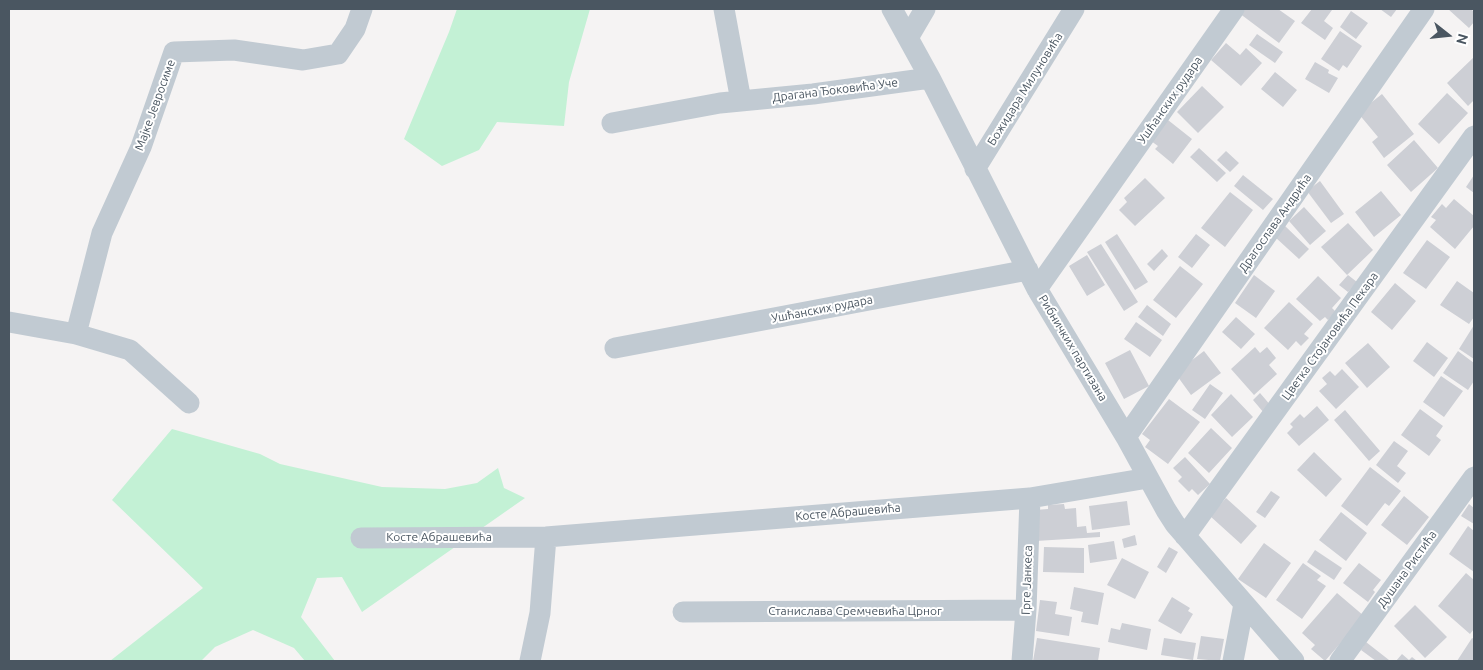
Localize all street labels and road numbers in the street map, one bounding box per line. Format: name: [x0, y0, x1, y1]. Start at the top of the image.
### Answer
street label: Божидара Милуновића: [984, 30, 1066, 148]
street label: Ушћанских рудара: [1135, 54, 1205, 146]
street label: Мајке Јевросиме: [132, 57, 178, 153]
street label: Драгана Ђоковића Уче: [771, 75, 899, 105]
street label: Драгослава Андрића: [1236, 171, 1314, 275]
street label: Цветка Стојановића Пекара: [1279, 269, 1381, 403]
street label: Ушћанских рудара: [770, 292, 874, 326]
street label: Рибничких партизана: [1036, 292, 1110, 404]
street label: Косте Абрашевића: [795, 500, 901, 524]
street label: Душана Ристића: [1374, 528, 1440, 610]
street label: Косте Абрашевића: [386, 530, 492, 544]
street label: Грге Јанкеса: [1019, 545, 1035, 615]
street label: Станислава Сремчевића Црног: [768, 604, 942, 618]

